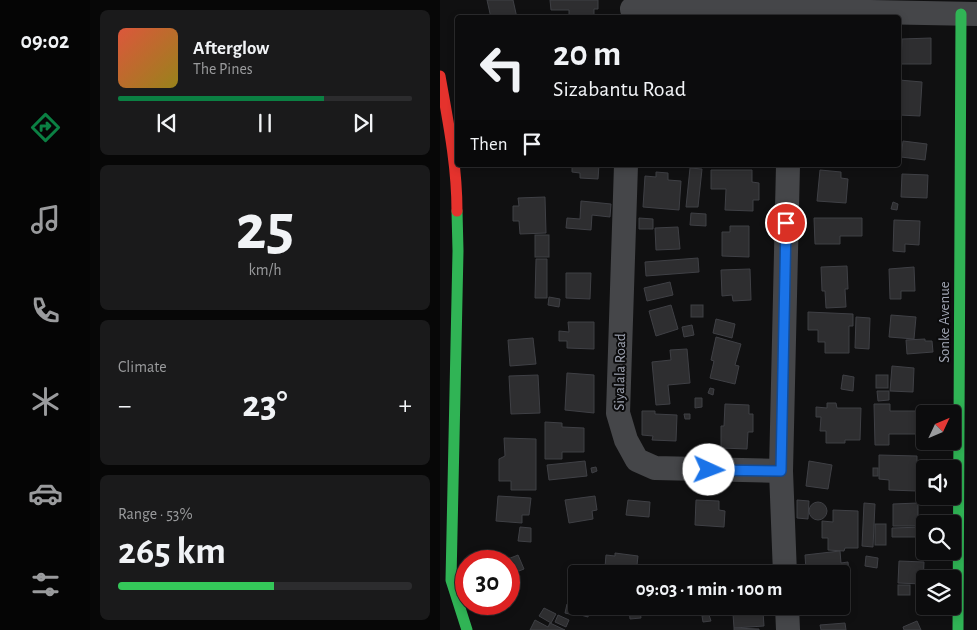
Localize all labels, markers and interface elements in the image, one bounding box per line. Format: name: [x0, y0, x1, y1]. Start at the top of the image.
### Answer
text: 09:02: [21, 30, 69, 52]
icon: left: [470, 35, 535, 100]
text: 20 m: [553, 37, 621, 72]
text: Afterglow: [193, 39, 269, 58]
text: The Pines: [193, 61, 253, 77]
text: Sizabantu Road: [553, 78, 686, 100]
icon: previous: [153, 109, 181, 137]
icon: pause: [251, 109, 279, 137]
icon: next: [349, 109, 377, 137]
icon: directions: [28, 110, 63, 145]
icon: arrive: [518, 130, 546, 158]
text: Then: [470, 135, 508, 154]
text: 25: [236, 196, 294, 261]
icon: music: [28, 202, 63, 237]
pin: [765, 202, 807, 244]
icon: arrive: [772, 209, 800, 237]
text: km/h: [248, 262, 282, 278]
street label: Sonke Avenue: [937, 281, 952, 363]
icon: phone: [28, 293, 63, 328]
street label: Siyalala Road: [612, 333, 628, 411]
text: Climate: [118, 359, 167, 375]
icon: climate: [28, 384, 63, 419]
text: 23°: [242, 386, 288, 424]
text: −: [118, 392, 131, 420]
text: +: [399, 392, 412, 420]
north arrow: [916, 405, 961, 450]
map controls: [916, 405, 961, 615]
position arrow: [682, 443, 734, 495]
button: sound: [916, 460, 961, 505]
icon: car: [28, 476, 63, 511]
text: Range · 53%: [118, 506, 193, 522]
button: search: [916, 515, 961, 560]
text: 265 km: [118, 533, 226, 571]
speed limit sign: 30: [455, 550, 520, 615]
icon: filters: [28, 567, 63, 602]
button: layers: [916, 570, 961, 615]
text: 09:03 · 1 min · 100 m: [636, 580, 782, 599]

